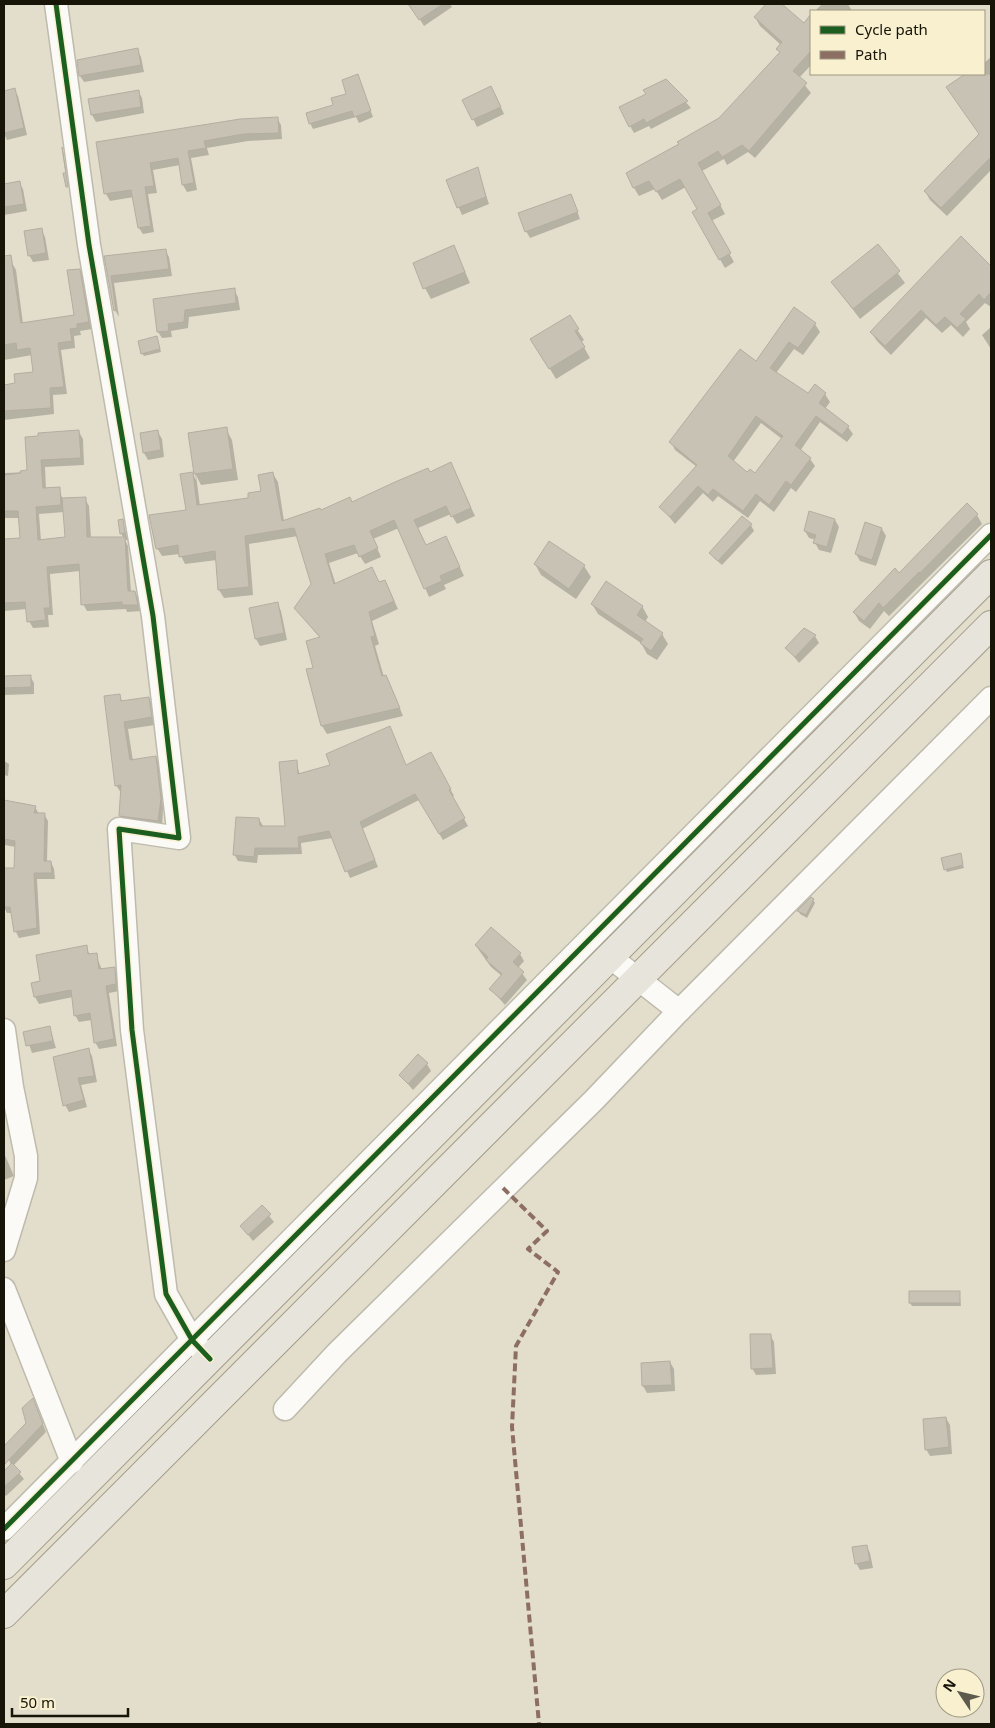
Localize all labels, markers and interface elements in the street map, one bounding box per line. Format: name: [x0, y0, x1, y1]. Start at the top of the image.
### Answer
legend: [810, 10, 985, 75]
text: Cycle path: [855, 19, 928, 39]
text: Path: [855, 44, 887, 64]
north arrow: [935, 1668, 985, 1718]
text: N: [938, 1675, 960, 1695]
scale bar: [12, 1686, 129, 1718]
text: 50 m: [20, 1692, 55, 1712]

